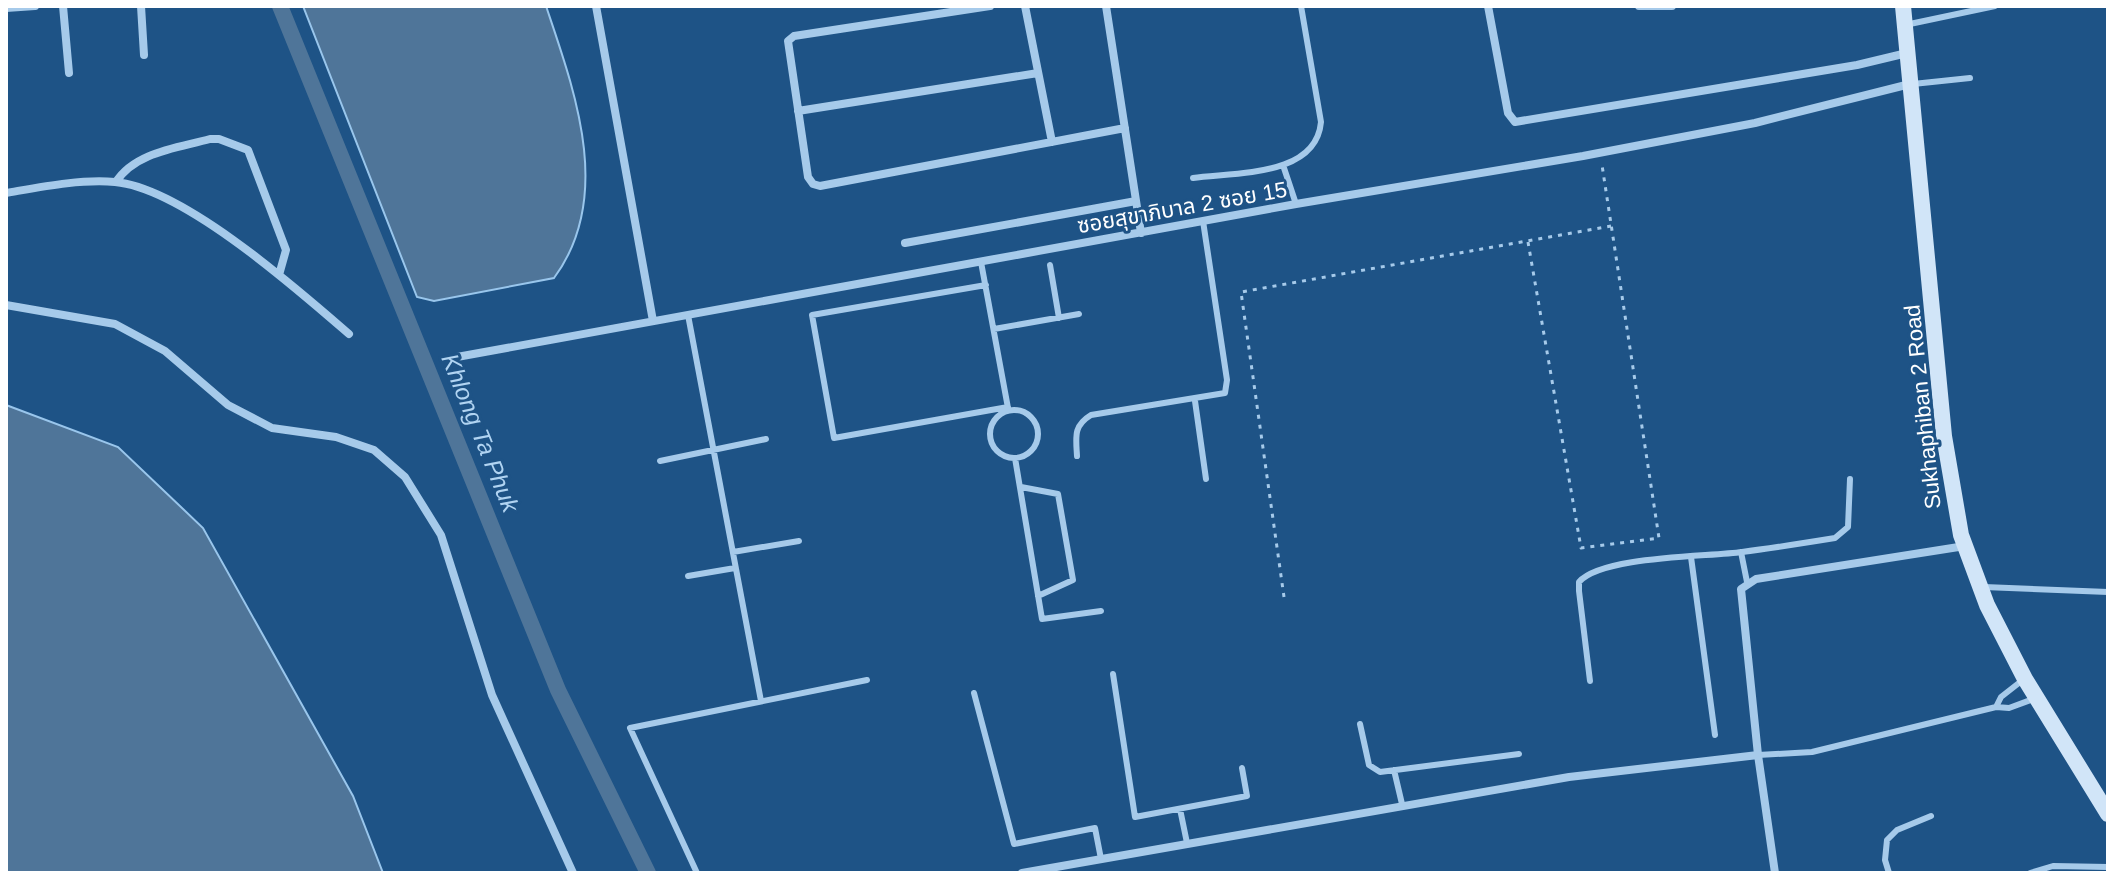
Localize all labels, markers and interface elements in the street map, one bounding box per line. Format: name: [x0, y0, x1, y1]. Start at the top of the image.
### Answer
street label: ซอยสุขาภิบาล 2 ซอย 15: [1075, 177, 1289, 239]
street label: Sukhaphiban 2 Road: [1899, 303, 1946, 510]
water label: Khlong Ta Phuk: [436, 350, 525, 518]

